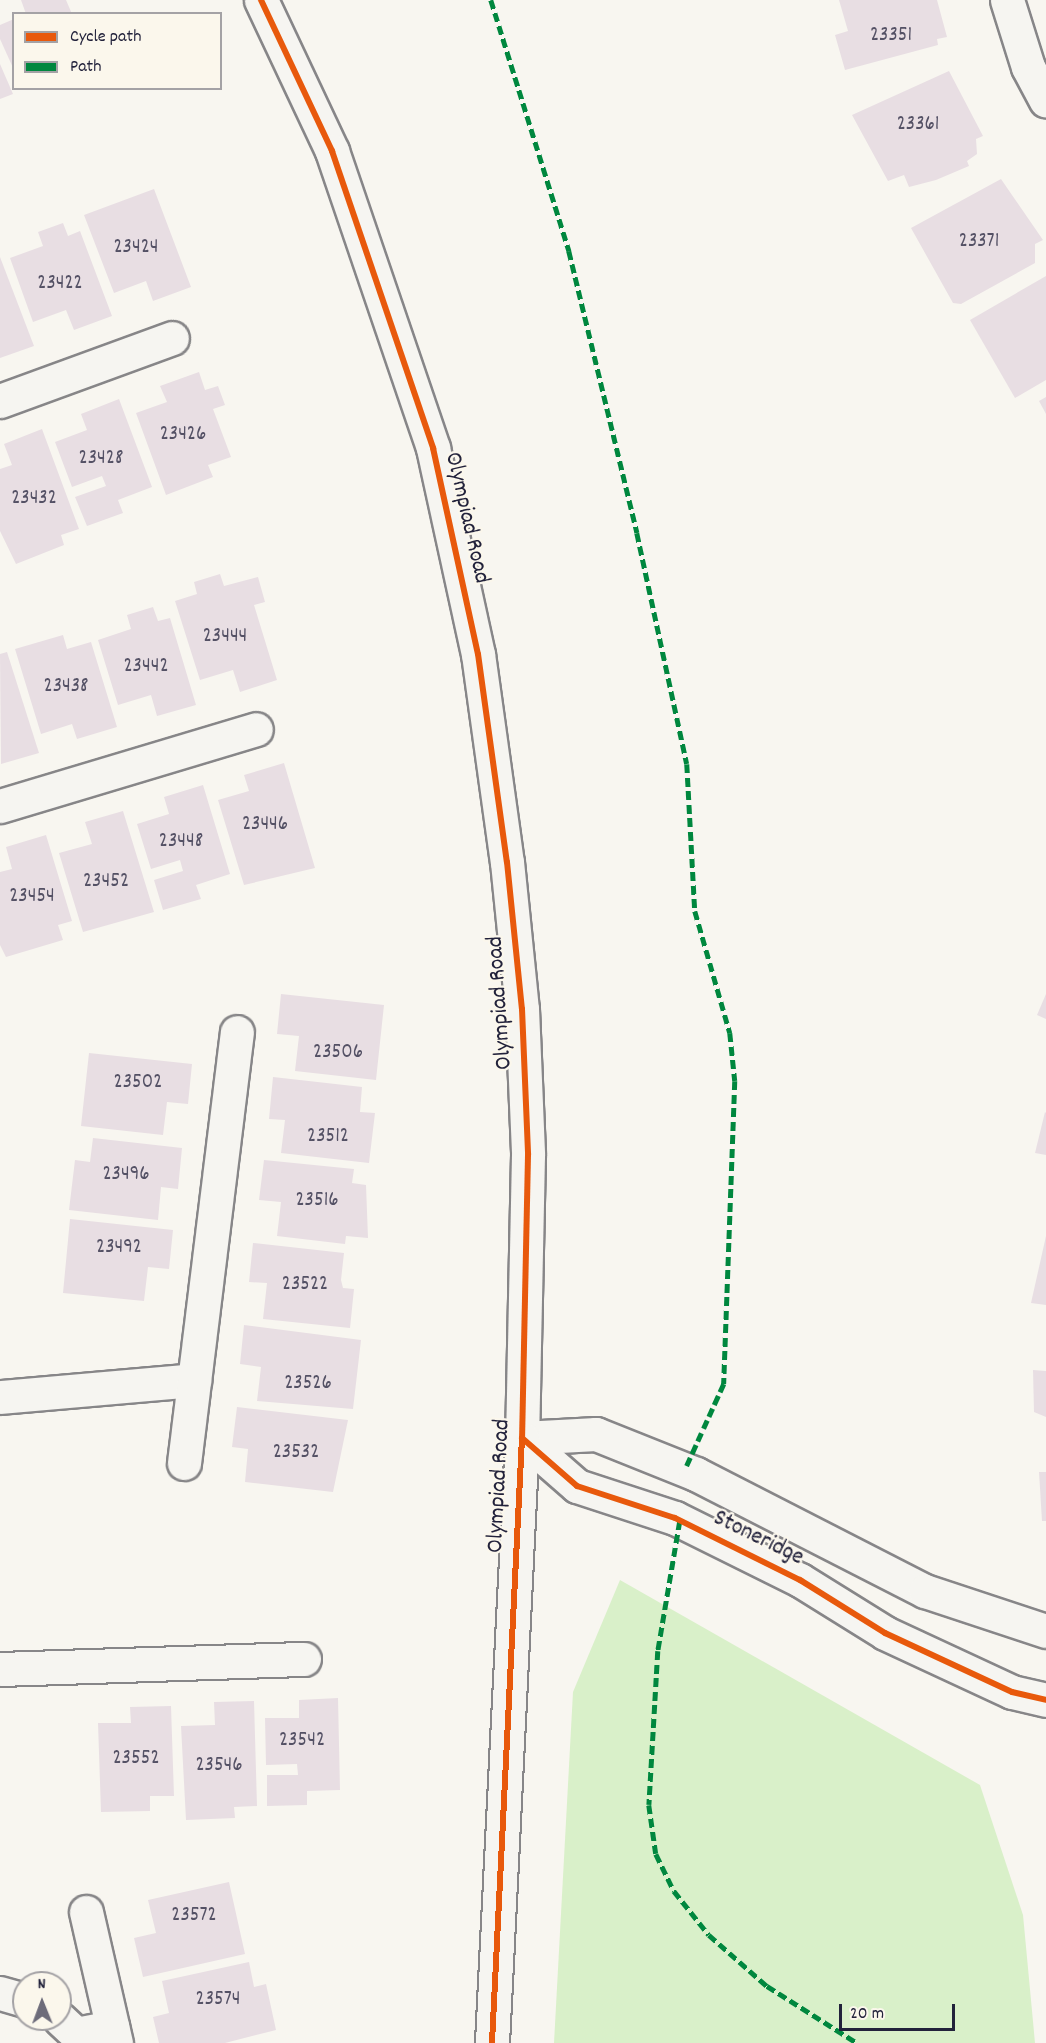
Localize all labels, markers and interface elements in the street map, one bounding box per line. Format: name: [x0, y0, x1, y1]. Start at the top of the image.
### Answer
legend: [12, 12, 222, 90]
house number: 23351: [870, 23, 912, 49]
text: Cycle path: [70, 25, 141, 50]
text: Path: [70, 55, 102, 80]
house number: 23361: [897, 112, 939, 138]
house number: 23371: [959, 229, 999, 255]
house number: 23424: [113, 235, 159, 261]
house number: 23422: [37, 271, 83, 297]
house number: 23426: [160, 422, 206, 448]
house number: 23428: [79, 446, 123, 472]
street label: Olympiad Road: [437, 449, 495, 587]
house number: 23432: [11, 486, 57, 512]
house number: 23444: [203, 624, 247, 650]
house number: 23442: [123, 654, 169, 680]
house number: 23438: [44, 674, 88, 700]
house number: 23446: [242, 812, 288, 838]
house number: 23448: [159, 829, 203, 855]
house number: 23452: [83, 869, 129, 895]
house number: 23454: [9, 884, 55, 910]
street label: Olympiad Road: [482, 935, 520, 1071]
house number: 23506: [313, 1040, 363, 1066]
house number: 23502: [114, 1070, 162, 1096]
house number: 23512: [307, 1124, 349, 1150]
house number: 23496: [102, 1162, 150, 1188]
house number: 23516: [295, 1188, 339, 1214]
house number: 23492: [96, 1235, 142, 1261]
house number: 23522: [282, 1272, 328, 1298]
house number: 23526: [284, 1371, 332, 1397]
street label: Olympiad Road: [482, 1418, 518, 1554]
house number: 23532: [273, 1440, 319, 1466]
street label: Stoneridge: [708, 1505, 808, 1573]
house number: 23542: [279, 1728, 325, 1754]
house number: 23552: [112, 1746, 160, 1772]
house number: 23546: [195, 1753, 243, 1779]
house number: 23572: [171, 1903, 217, 1929]
north arrow: [12, 1971, 72, 2031]
text: N: [38, 1973, 46, 1996]
house number: 23574: [196, 1987, 240, 2013]
scale bar: [842, 1992, 958, 2030]
text: 20 m: [850, 2002, 884, 2027]

